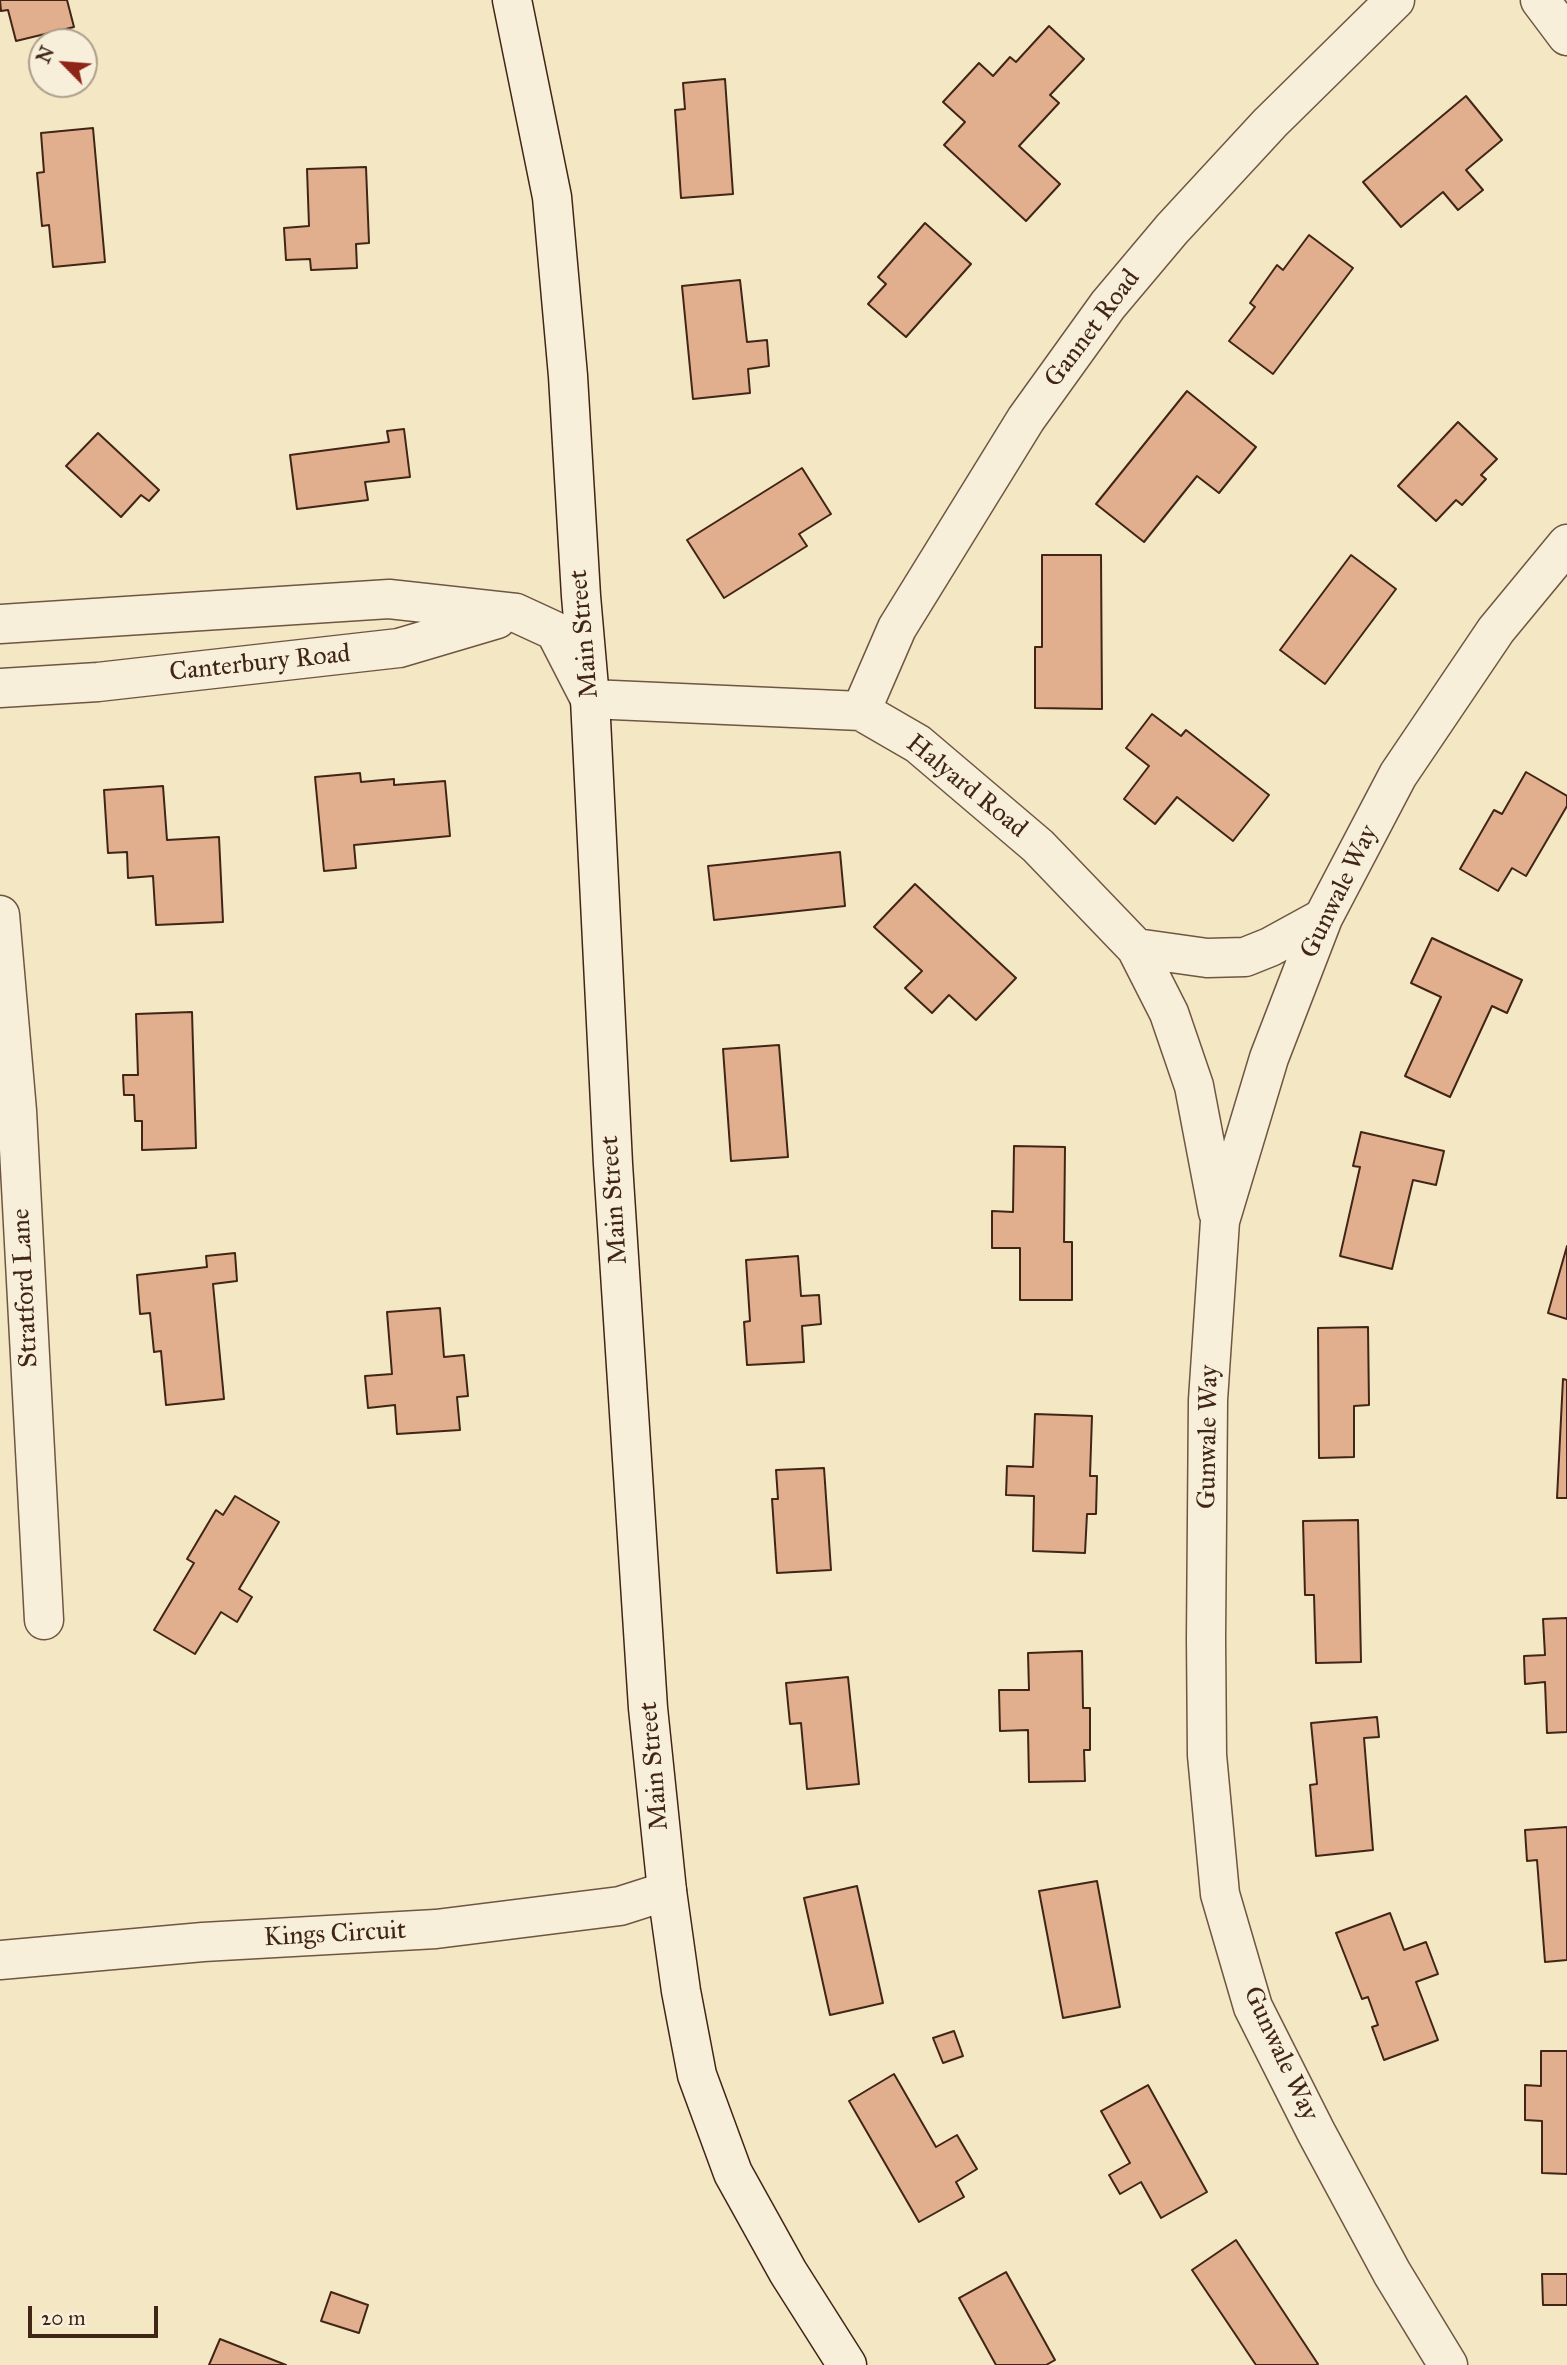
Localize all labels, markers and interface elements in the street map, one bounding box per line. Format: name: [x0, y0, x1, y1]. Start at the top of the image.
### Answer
north arrow: [28, 28, 98, 98]
text: N: [31, 43, 59, 67]
street label: Gannet Road: [1039, 264, 1147, 394]
street label: Main Street: [564, 568, 606, 700]
street label: Canterbury Road: [168, 639, 352, 689]
street label: Halyard Road: [899, 729, 1033, 845]
street label: Gunwale Way: [1294, 820, 1386, 964]
street label: Main Street: [595, 1134, 635, 1266]
street label: Stratford Lane: [6, 1208, 46, 1368]
street label: Gunwale Way: [1192, 1365, 1226, 1509]
street label: Main Street: [634, 1700, 676, 1832]
street label: Kings Circuit: [263, 1916, 407, 1954]
street label: Gunwale Way: [1235, 1982, 1325, 2126]
scale bar: [32, 2292, 161, 2336]
text: 20 m: [41, 2305, 86, 2331]

